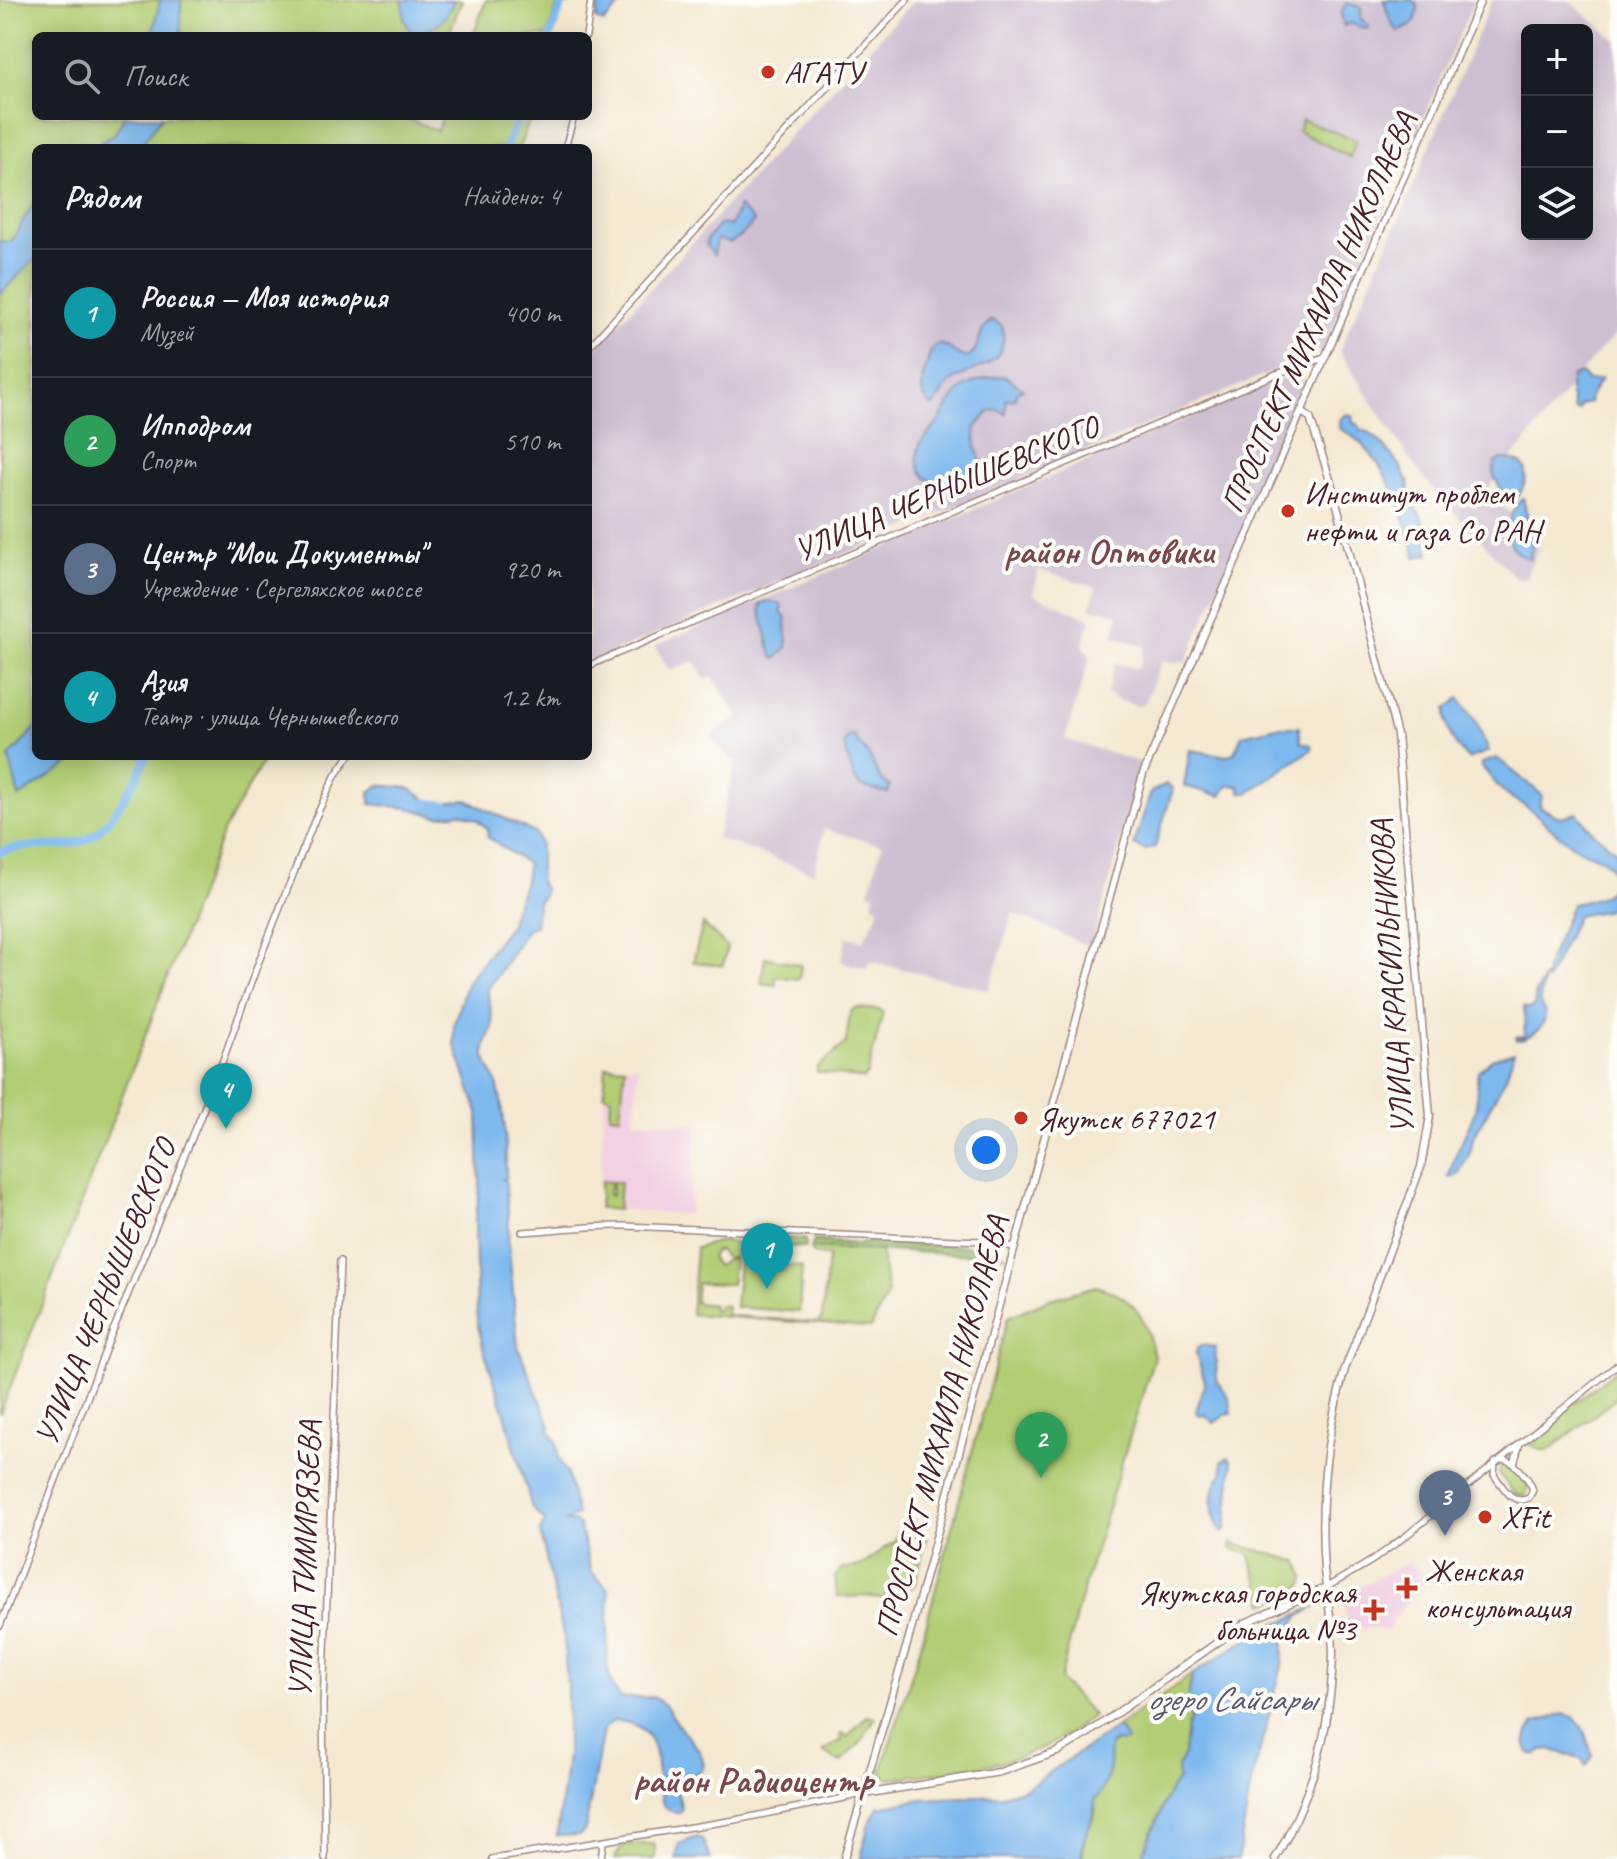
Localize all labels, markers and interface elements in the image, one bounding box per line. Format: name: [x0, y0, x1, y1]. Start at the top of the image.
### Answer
map controls: [1521, 24, 1593, 240]
button: +: [1521, 24, 1593, 96]
search box: [32, 32, 592, 120]
place label: АГАТУ: [784, 52, 868, 93]
icon: search: [60, 54, 104, 98]
text: Поиск: [124, 57, 187, 95]
marker: АГАТУ: [759, 63, 777, 81]
button: −: [1521, 96, 1593, 168]
street label: ПРОСПЕКТ МИХАИЛА НИКОЛАЕВА: [1212, 105, 1426, 519]
button: layers: [1521, 168, 1593, 240]
text: Рядом: [64, 175, 140, 218]
text: Найдено: 4: [463, 180, 560, 213]
text: Россия — Моя история: [140, 278, 387, 316]
text: 1: [84, 297, 96, 330]
text: 400 m: [504, 297, 560, 330]
text: Музей: [140, 316, 194, 349]
street label: УЛИЦА ЧЕРНЫШЕВСКОГО: [788, 405, 1107, 571]
text: Ипподром: [140, 406, 250, 444]
text: 2: [84, 425, 96, 458]
text: 510 m: [504, 425, 560, 458]
text: Спорт: [140, 444, 196, 477]
place label: Институт проблем нефти и газа Со РАН: [1304, 473, 1545, 551]
marker: Институт проблем нефти и газа Со РАН: [1279, 502, 1297, 520]
district label: район Оптовики: [1005, 528, 1216, 574]
text: Центр "Мои Документы": [140, 534, 425, 572]
text: 3: [84, 553, 96, 586]
text: 920 m: [504, 553, 560, 586]
text: Учреждение · Сергеляхское шоссе: [140, 572, 421, 605]
text: Азия: [140, 662, 186, 700]
text: 4: [84, 681, 96, 714]
text: 1.2 km: [500, 681, 560, 714]
text: Театр · улица Чернышевского: [140, 700, 397, 733]
street label: УЛИЦА КРАСИЛЬНИКОВА: [1360, 817, 1423, 1136]
pin: 4: [200, 1063, 252, 1129]
place label: Якутск 677021: [1037, 1098, 1216, 1139]
marker: Якутск 677021: [1012, 1109, 1030, 1127]
your location: [966, 1130, 1006, 1170]
street label: УЛИЦА ЧЕРНЫШЕВСКОГО: [25, 1131, 187, 1451]
street label: ПРОСПЕКТ МИХАИЛА НИКОЛАЕВА: [866, 1210, 1018, 1641]
pin: 1: [741, 1223, 793, 1289]
pin: 2: [1015, 1412, 1067, 1478]
street label: УЛИЦА ТИМИРЯЗЕВА: [279, 1419, 330, 1698]
pin: 3: [1419, 1470, 1471, 1536]
place label: XFit: [1501, 1497, 1553, 1538]
marker: XFit: [1476, 1508, 1494, 1526]
place label: Женская консультация: [1425, 1550, 1572, 1628]
place label: Якутская городская больница №3: [1138, 1572, 1359, 1650]
marker: Женская консультация: [1396, 1577, 1418, 1599]
marker: Якутская городская больница №3: [1363, 1599, 1385, 1621]
water label: озеро Сайсары: [1147, 1677, 1320, 1721]
district label: район Радиоцентр: [634, 1757, 877, 1803]

